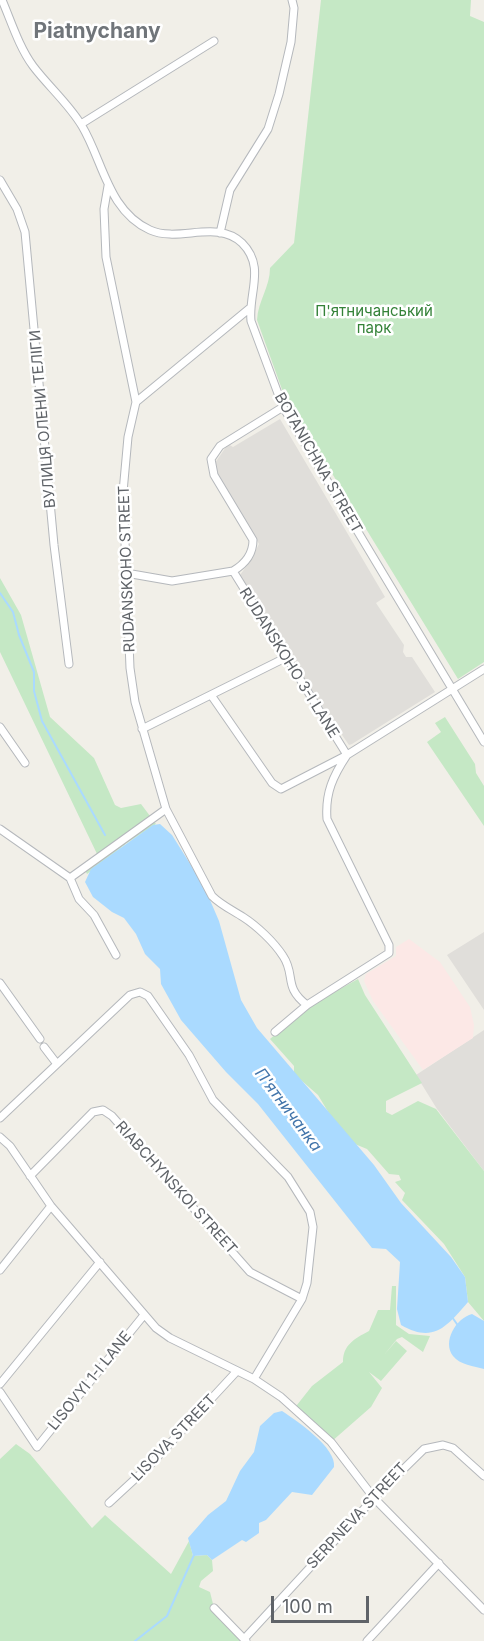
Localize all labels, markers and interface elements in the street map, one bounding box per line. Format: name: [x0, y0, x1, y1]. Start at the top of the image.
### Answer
district label: Piatnychany: [33, 19, 161, 45]
park label: П'ятничанський парк: [315, 302, 433, 337]
street label: ВУЛИЦЯ ОЛЕНИ ТЕЛІГИ: [26, 329, 60, 509]
street label: BOTANICHNA STREET: [270, 389, 366, 537]
street label: RUDANSKOHO STREET: [115, 485, 139, 653]
street label: RUDANSKOHO 3-I LANE: [235, 585, 343, 741]
water label: П'ятничанка: [250, 1065, 326, 1155]
street label: RIABCHYNSKOI STREET: [111, 1118, 241, 1258]
street label: LISOVYI 1-I LANE: [45, 1328, 135, 1434]
street label: LISOVA STREET: [128, 1391, 220, 1485]
street label: SERPNEVA STREET: [303, 1459, 411, 1573]
scale bar: [274, 1584, 372, 1622]
text: 100 m: [282, 1596, 333, 1617]

